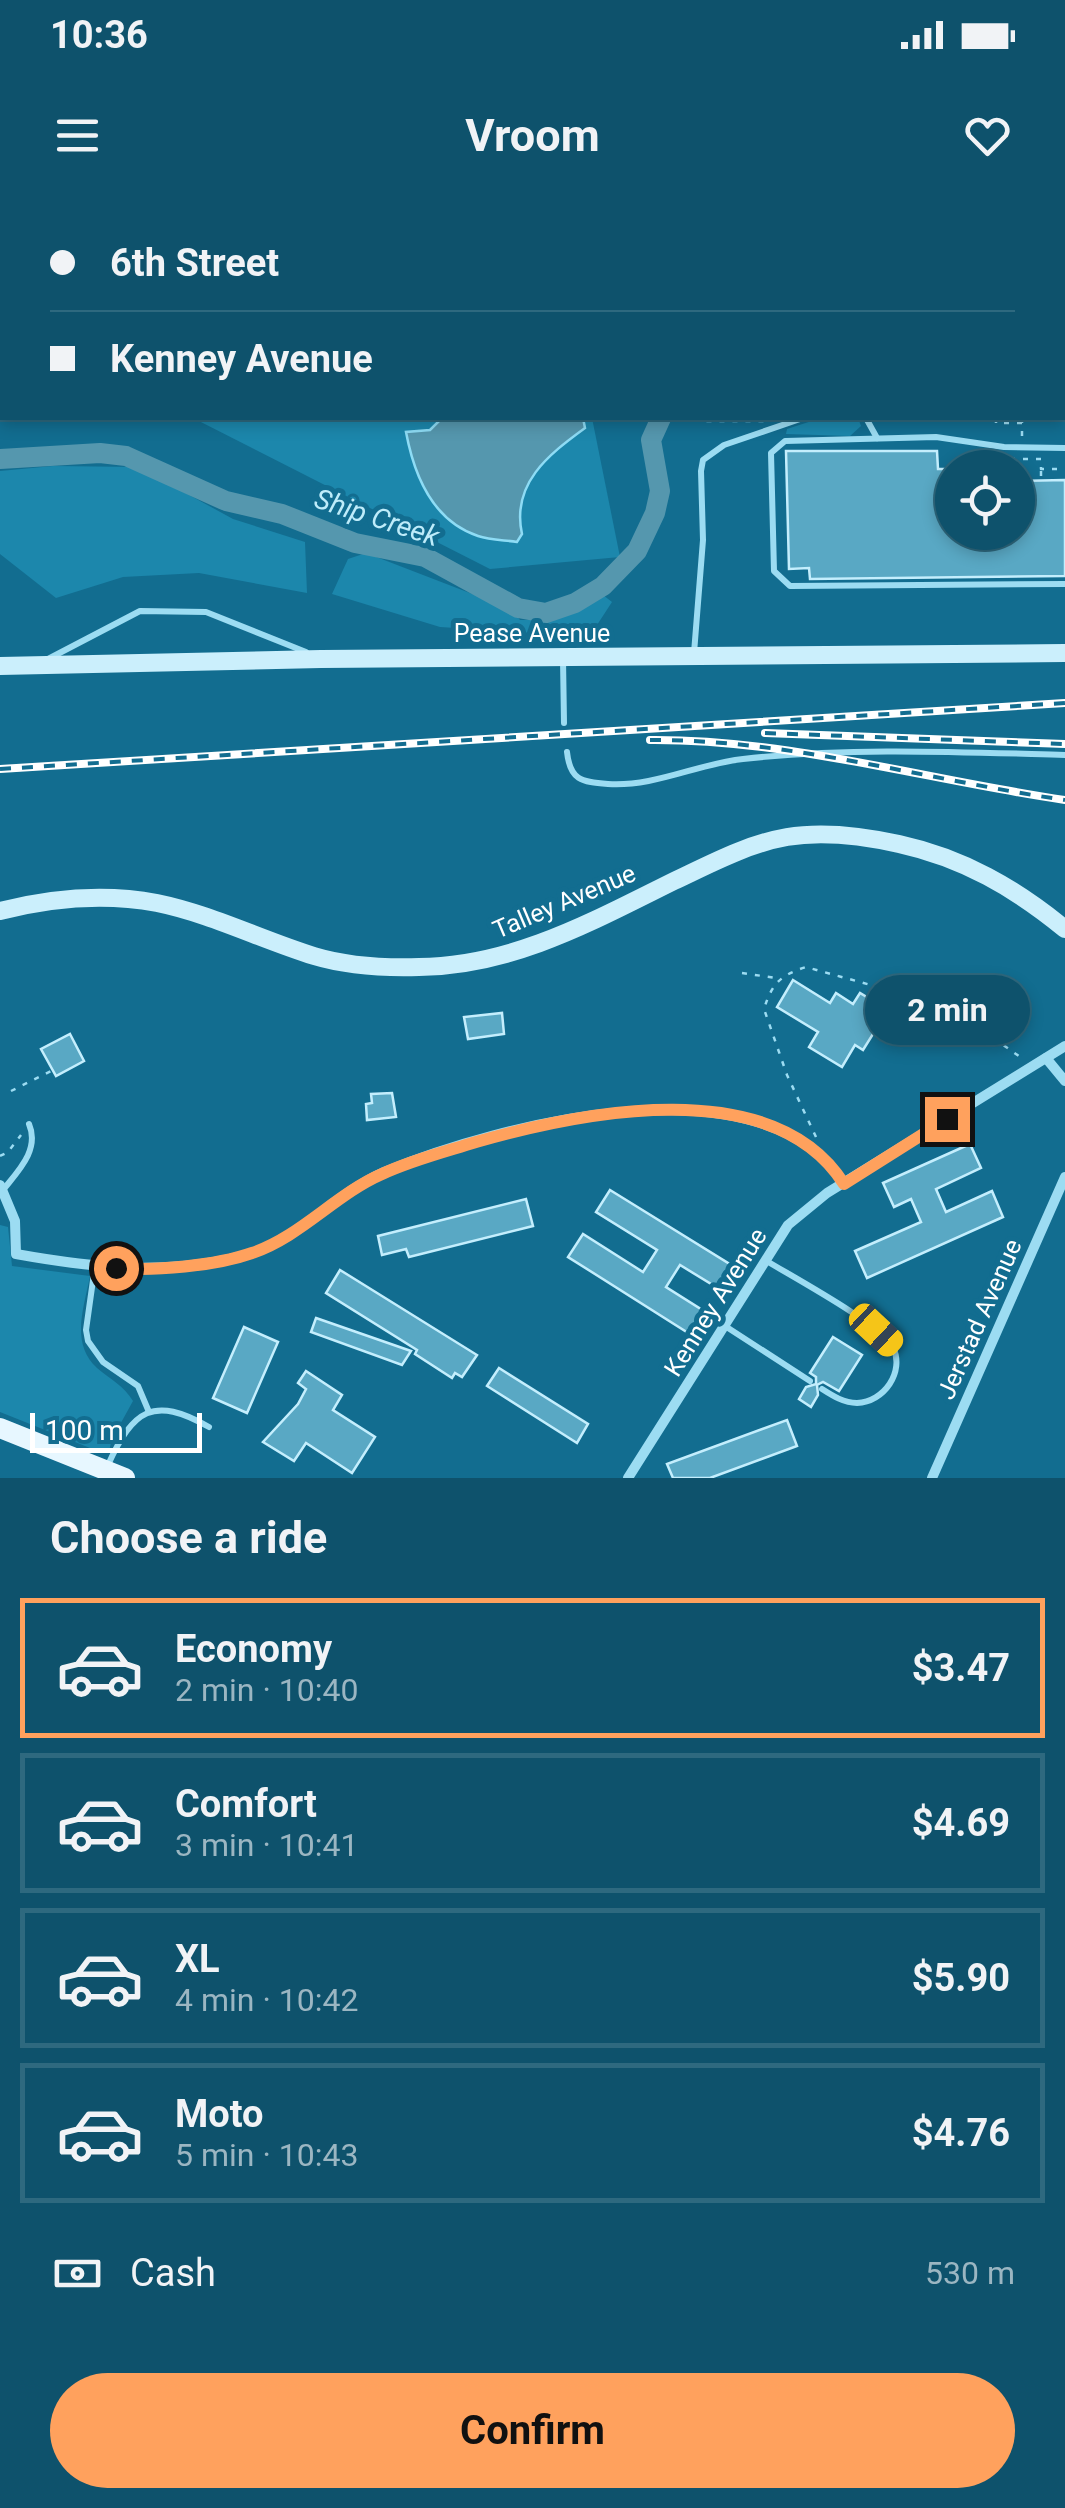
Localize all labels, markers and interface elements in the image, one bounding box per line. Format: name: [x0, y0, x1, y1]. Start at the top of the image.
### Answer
text: 10:36: [50, 13, 148, 57]
icon: menu: [50, 108, 105, 163]
icon: heart: [960, 108, 1015, 163]
text: Vroom: [465, 109, 600, 162]
text: 6th Street: [110, 241, 279, 285]
text: Kenney Avenue: [110, 337, 373, 381]
map controls: [935, 450, 1035, 550]
button: locate: [935, 450, 1035, 550]
water label: Ship Creek: [310, 482, 444, 553]
street label: Pease Avenue: [454, 619, 610, 648]
street label: Talley Avenue: [488, 858, 640, 945]
callout: 2 min: [864, 974, 1030, 1044]
text: 2 min: [907, 991, 988, 1029]
route end: [925, 1097, 970, 1142]
street label: Kenney Avenue: [658, 1223, 773, 1382]
street label: Jerstad Avenue: [931, 1235, 1028, 1404]
route start: [94, 1246, 139, 1291]
car: [844, 1299, 908, 1361]
scale bar: [30, 1408, 202, 1452]
text: 100 m: [45, 1414, 124, 1447]
text: Choose a ride: [50, 1511, 327, 1564]
icon: car: [55, 1623, 145, 1713]
text: Economy: [175, 1627, 332, 1671]
text: $3.47: [912, 1646, 1010, 1690]
text: 2 min · 10:40: [175, 1671, 358, 1709]
icon: car: [55, 1778, 145, 1868]
text: Comfort: [175, 1782, 317, 1826]
text: $4.69: [912, 1801, 1010, 1845]
text: 3 min · 10:41: [175, 1826, 358, 1864]
icon: car: [55, 1933, 145, 2023]
text: XL: [175, 1937, 220, 1981]
text: $5.90: [912, 1956, 1010, 2000]
text: 4 min · 10:42: [175, 1981, 358, 2019]
icon: car: [55, 2088, 145, 2178]
text: Moto: [175, 2092, 264, 2136]
text: $4.76: [912, 2111, 1010, 2155]
text: 5 min · 10:43: [175, 2136, 358, 2174]
icon: cash: [50, 2246, 105, 2301]
text: Cash: [130, 2251, 216, 2295]
text: 530 m: [925, 2254, 1015, 2292]
button: Confirm: [50, 2373, 1015, 2488]

